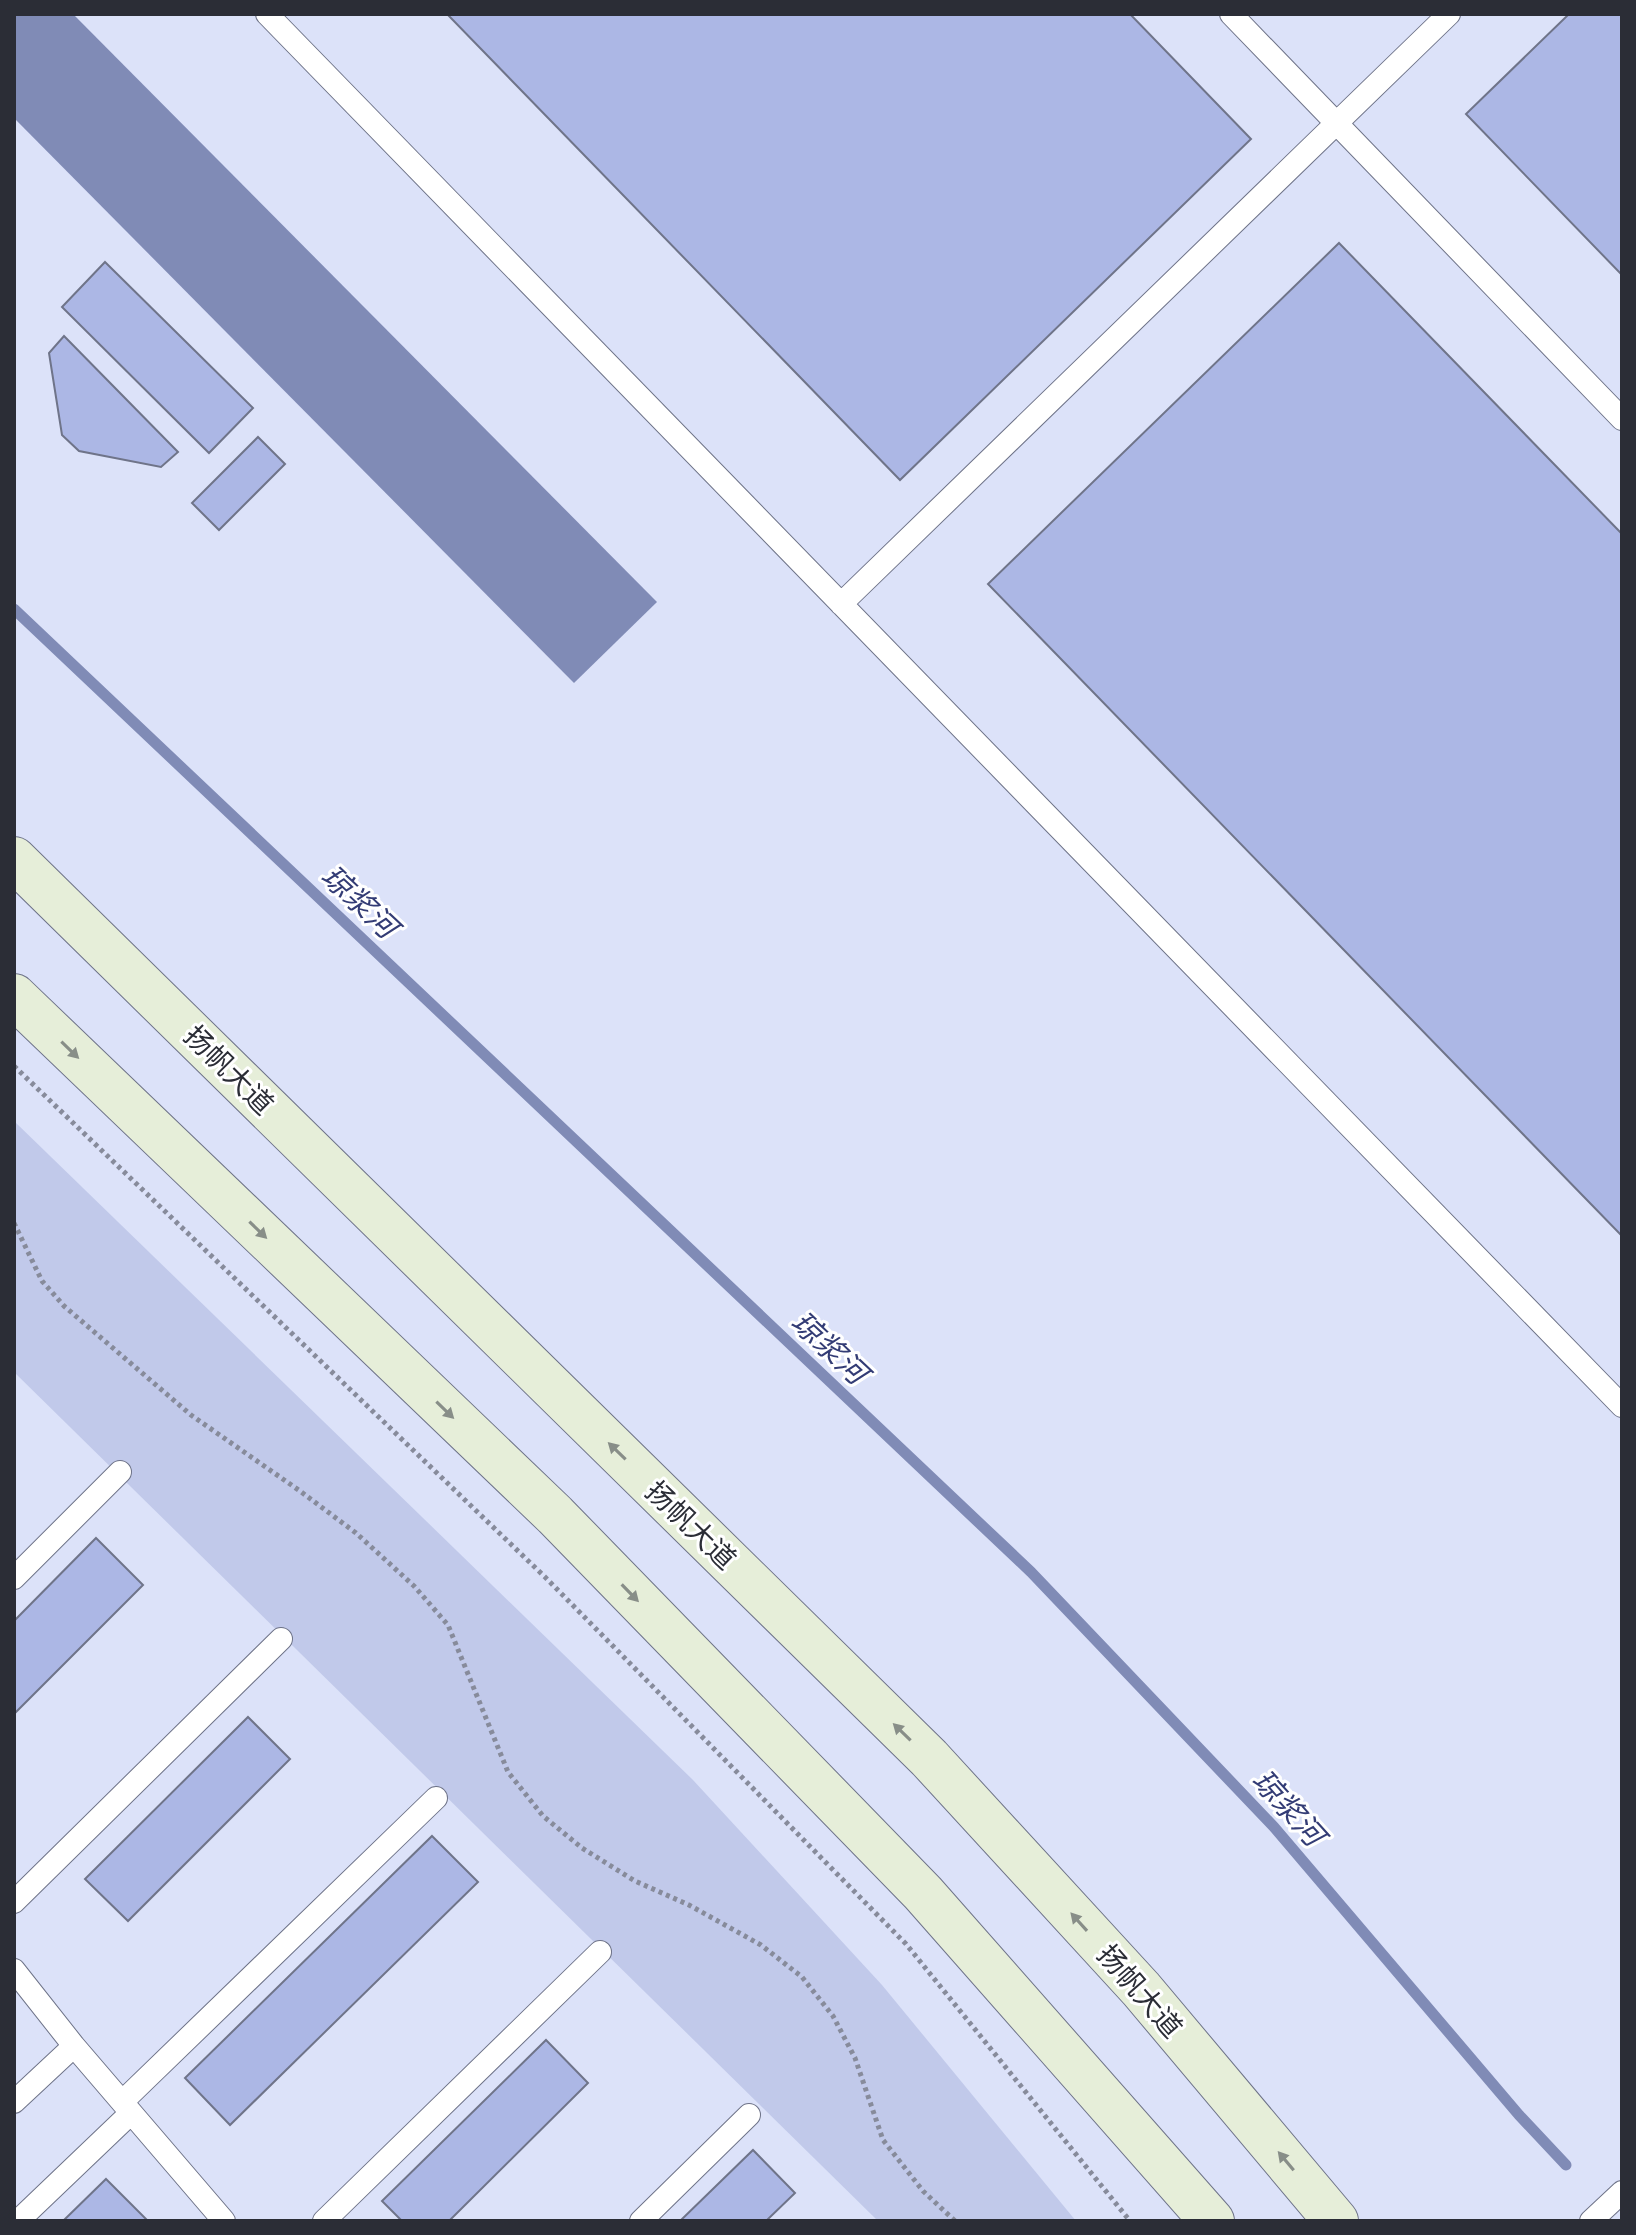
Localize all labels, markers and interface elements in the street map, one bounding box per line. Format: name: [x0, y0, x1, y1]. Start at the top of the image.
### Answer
water label: 琼浆河: [314, 856, 410, 949]
street label: 扬帆大道: [177, 1017, 282, 1122]
one-way arrow: [60, 1040, 79, 1059]
one-way arrow: [248, 1220, 267, 1239]
water label: 琼浆河: [784, 1302, 880, 1395]
one-way arrow: [435, 1400, 454, 1419]
one-way arrow: [608, 1443, 627, 1461]
street label: 扬帆大道: [638, 1472, 744, 1577]
one-way arrow: [621, 1583, 639, 1602]
one-way arrow: [893, 1723, 912, 1741]
water label: 琼浆河: [1245, 1761, 1337, 1857]
one-way arrow: [1071, 1913, 1089, 1932]
street label: 扬帆大道: [1090, 1936, 1191, 2045]
one-way arrow: [1278, 2151, 1295, 2171]

